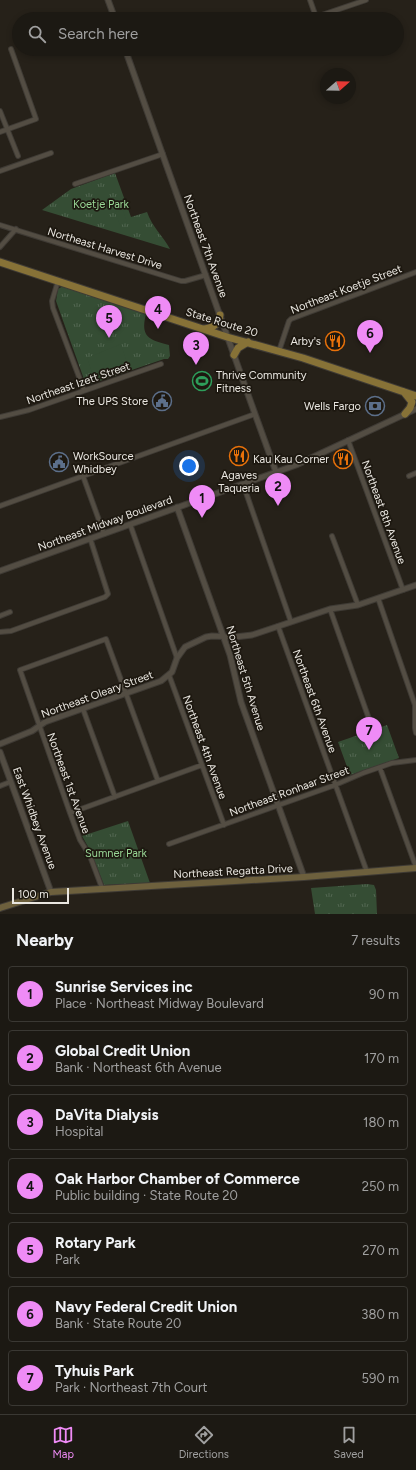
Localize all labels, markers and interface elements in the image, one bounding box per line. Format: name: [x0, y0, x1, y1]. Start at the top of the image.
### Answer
search box: [12, 12, 404, 56]
icon: search: [26, 23, 48, 45]
text: Search here: [58, 25, 138, 43]
north arrow: [320, 68, 356, 104]
street label: Northeast 7th Avenue: [181, 193, 230, 299]
park label: Koetje Park: [73, 198, 130, 211]
street label: Northeast Harvest Drive: [46, 225, 164, 272]
street label: Northeast Koetje Street: [289, 262, 404, 317]
pin: 4: [145, 296, 171, 329]
pin: 5: [96, 305, 122, 338]
street label: State Route 20: [184, 305, 260, 340]
pin: 6: [357, 320, 383, 353]
restaurant icon: Arby's: [324, 330, 346, 352]
pin: 3: [183, 332, 209, 365]
place label: Arby's: [290, 335, 321, 348]
street label: Northeast Izett Street: [25, 360, 132, 407]
place label: Thrive Community Fitness: [216, 369, 307, 395]
sports icon: Thrive Community Fitness: [191, 370, 213, 392]
public building icon: The UPS Store: [151, 390, 173, 412]
place label: The UPS Store: [76, 395, 148, 408]
bank icon: Wells Fargo: [364, 395, 386, 417]
place label: Wells Fargo: [304, 400, 361, 413]
restaurant icon: Agaves Taqueria: [228, 445, 250, 467]
restaurant icon: Kau Kau Corner: [332, 448, 354, 470]
place label: WorkSource Whidbey: [73, 450, 134, 476]
public building icon: WorkSource Whidbey: [48, 451, 70, 473]
place label: Kau Kau Corner: [253, 453, 329, 466]
your location: [179, 456, 199, 476]
street label: Northeast 8th Avenue: [359, 458, 408, 566]
place label: Agaves Taqueria: [218, 469, 260, 495]
pin: 2: [265, 473, 291, 506]
pin: 1: [189, 485, 215, 518]
street label: Northeast Midway Boulevard: [36, 493, 174, 554]
street label: Northeast 5th Avenue: [223, 624, 268, 732]
street label: Northeast 6th Avenue: [290, 648, 339, 755]
street label: Northeast Oleary Street: [39, 668, 155, 721]
street label: Northeast 4th Avenue: [180, 693, 229, 801]
pin: 7: [356, 717, 382, 750]
street label: Northeast 1st Avenue: [44, 731, 93, 835]
street label: Northeast Ronhaar Street: [227, 764, 351, 819]
street label: East Whidbey Avenue: [10, 765, 59, 871]
park label: Sumner Park: [85, 847, 148, 860]
street label: Northeast Regatta Drive: [173, 862, 293, 881]
scale bar: [12, 886, 69, 905]
text: 100 m: [18, 888, 49, 901]
text: Nearby: [16, 930, 74, 950]
text: 7 results: [351, 933, 400, 948]
text: Sunrise Services inc: [55, 978, 193, 996]
text: 1: [27, 987, 33, 1002]
text: 90 m: [369, 987, 399, 1002]
text: Place · Northeast Midway Boulevard: [55, 996, 264, 1011]
text: Global Credit Union: [55, 1042, 190, 1060]
text: 2: [26, 1051, 34, 1066]
text: 170 m: [364, 1051, 399, 1066]
text: Bank · Northeast 6th Avenue: [55, 1060, 222, 1075]
text: DaVita Dialysis: [55, 1106, 158, 1124]
text: 3: [26, 1115, 34, 1130]
text: 180 m: [363, 1115, 399, 1130]
text: Hospital: [55, 1124, 103, 1139]
text: Oak Harbor Chamber of Commerce: [55, 1170, 300, 1188]
text: 4: [26, 1179, 34, 1194]
text: 250 m: [362, 1179, 399, 1194]
text: Public building · State Route 20: [55, 1188, 238, 1203]
text: Rotary Park: [55, 1234, 136, 1252]
text: 5: [26, 1243, 34, 1258]
text: 270 m: [362, 1243, 399, 1258]
text: Park: [55, 1252, 80, 1267]
text: Navy Federal Credit Union: [55, 1298, 237, 1316]
text: 6: [26, 1307, 34, 1322]
text: 380 m: [361, 1307, 399, 1322]
text: Bank · State Route 20: [55, 1316, 181, 1331]
text: Tyhuis Park: [55, 1362, 134, 1380]
text: 7: [26, 1371, 34, 1386]
text: 590 m: [362, 1371, 399, 1386]
text: Park · Northeast 7th Court: [55, 1380, 207, 1395]
tab: Map: [52, 1424, 74, 1461]
tab: Directions: [179, 1424, 229, 1461]
tab: Saved: [333, 1424, 364, 1461]

